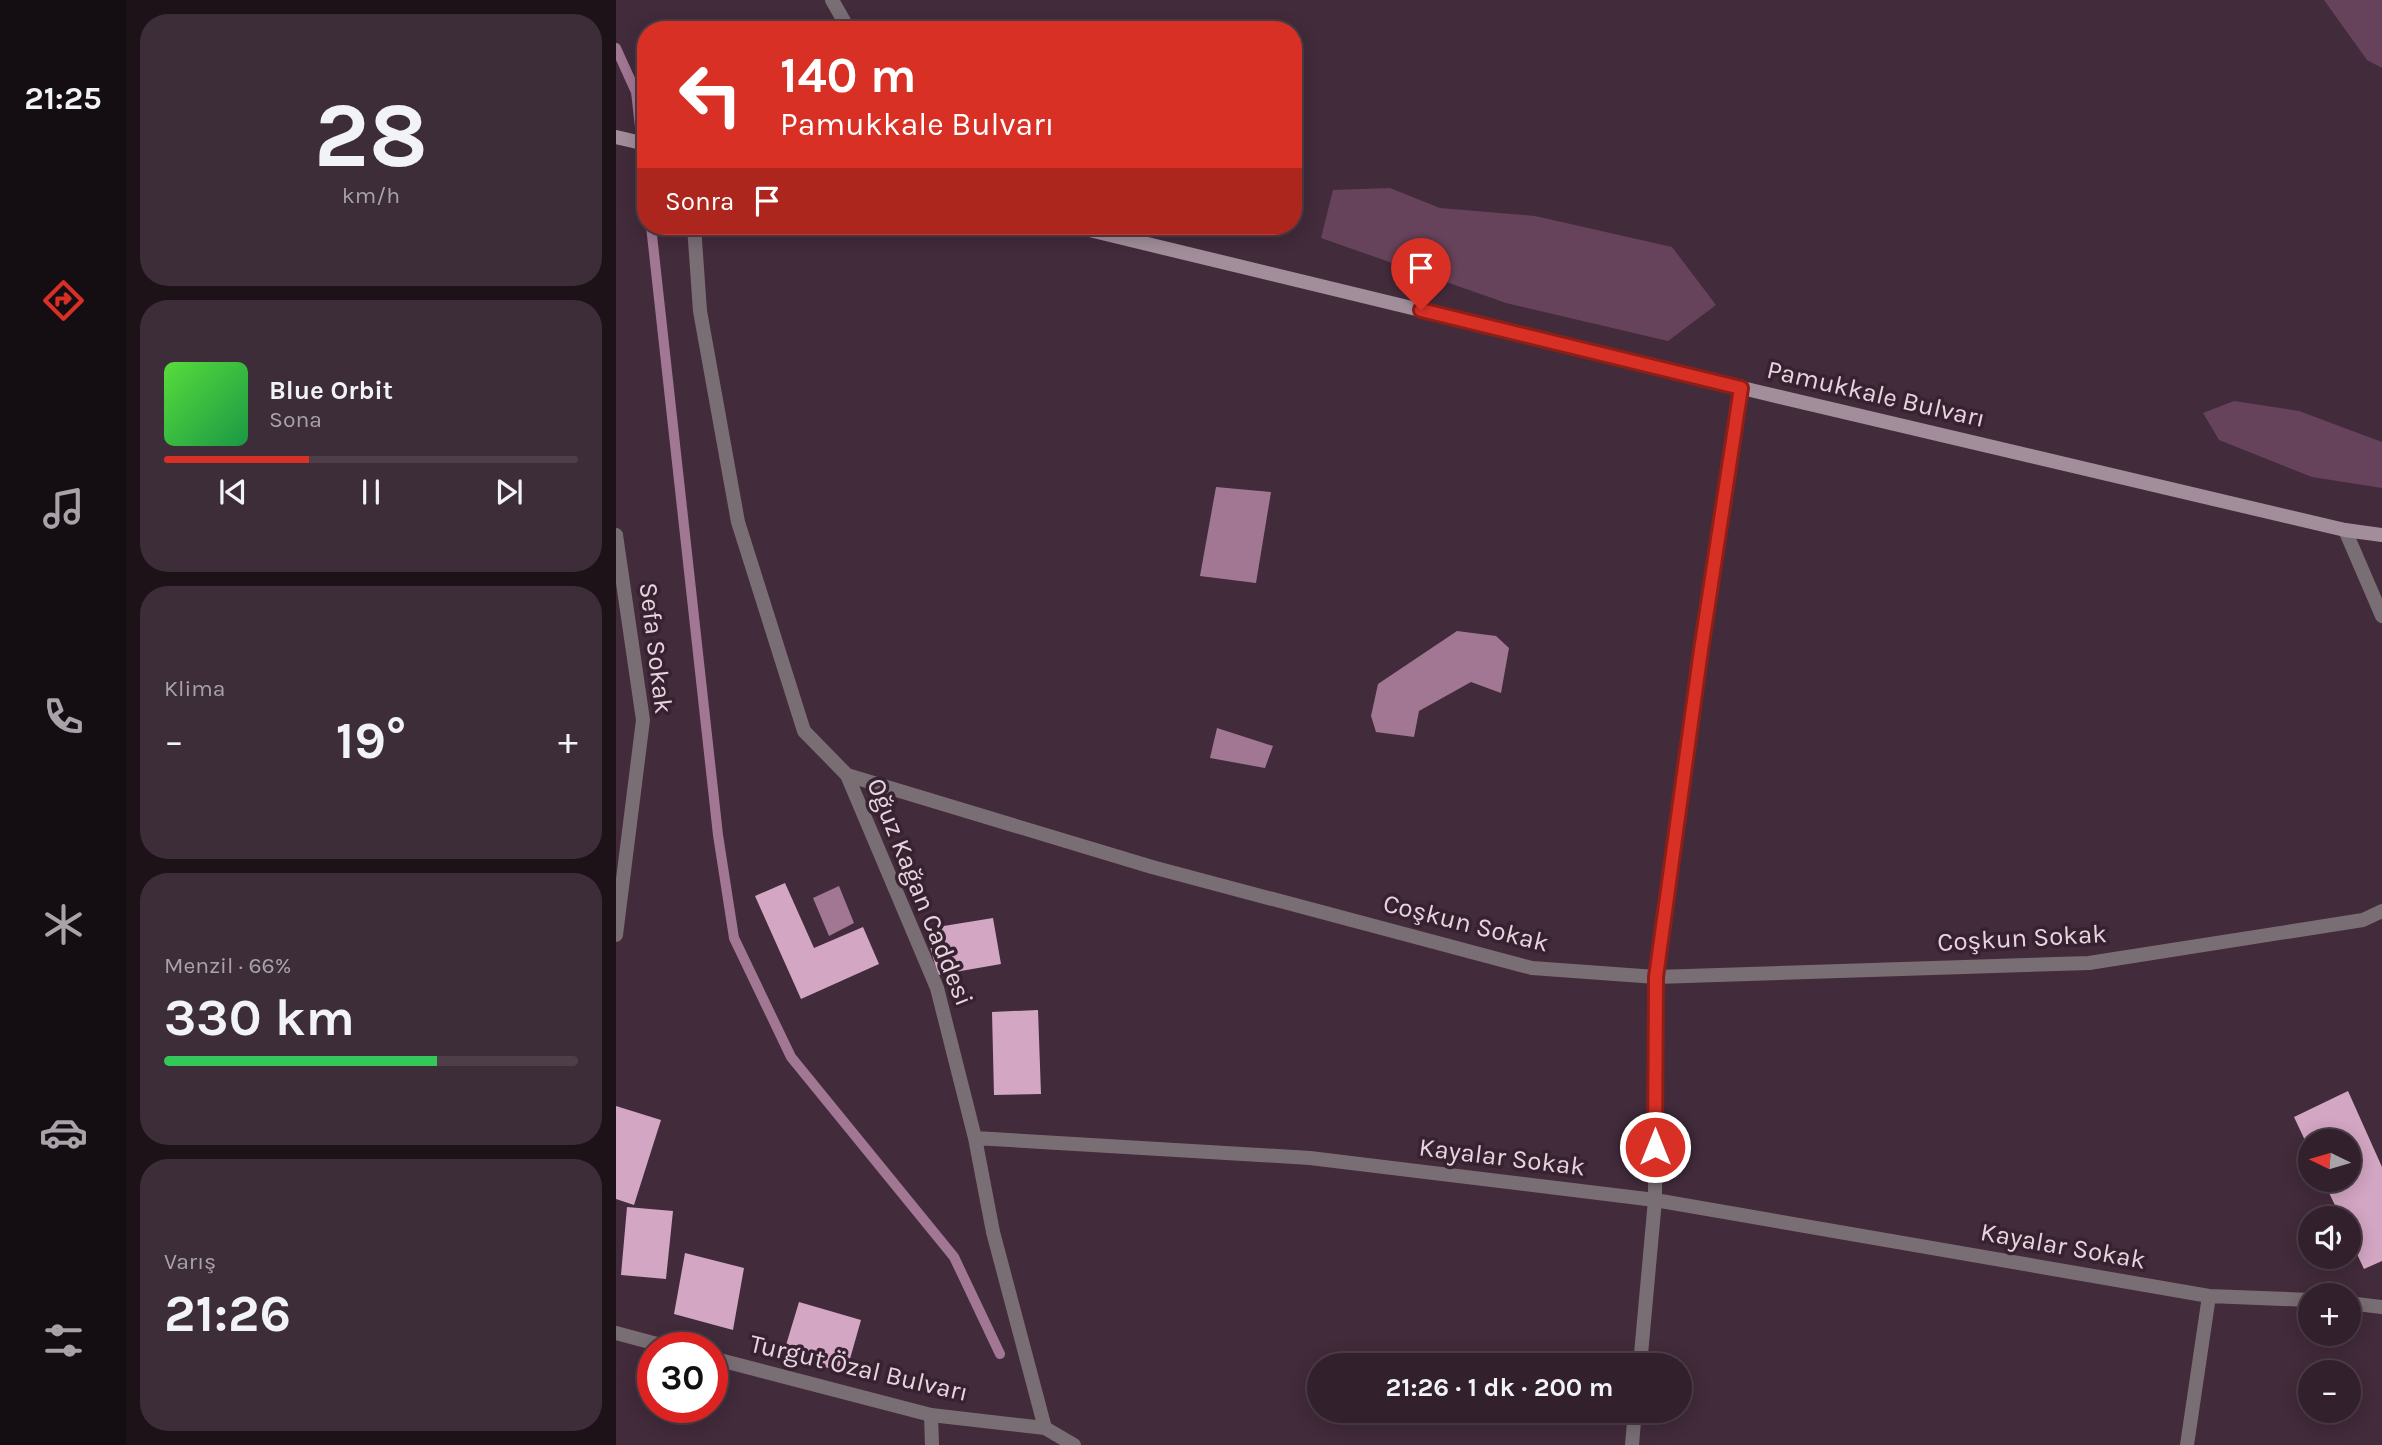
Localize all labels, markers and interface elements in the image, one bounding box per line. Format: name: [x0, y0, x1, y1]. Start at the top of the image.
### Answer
text: 140 m: [780, 47, 917, 104]
icon: left: [665, 49, 756, 140]
text: 21:25: [24, 80, 102, 117]
text: 28: [314, 83, 428, 189]
text: Pamukkale Bulvarı: [780, 106, 1054, 143]
text: km/h: [342, 182, 400, 209]
icon: arrive: [748, 182, 786, 220]
text: Sonra: [665, 186, 734, 217]
pin: [1391, 238, 1451, 310]
icon: arrive: [1402, 249, 1440, 287]
icon: directions: [39, 276, 88, 325]
street label: Pamukkale Bulvarı: [1764, 354, 1988, 434]
text: Blue Orbit: [269, 375, 393, 406]
text: Sona: [269, 406, 322, 433]
icon: previous: [214, 473, 252, 511]
icon: pause: [352, 473, 390, 511]
icon: next: [490, 473, 528, 511]
icon: music: [39, 484, 88, 533]
street label: Sefa Sokak: [633, 581, 679, 715]
text: Klima: [164, 675, 225, 702]
icon: phone: [39, 692, 88, 741]
text: 19°: [336, 710, 406, 771]
text: −: [164, 719, 184, 764]
text: +: [558, 719, 578, 764]
street label: Oğuz Kağan Caddesi: [860, 774, 980, 1010]
street label: Coşkun Sokak: [1380, 887, 1552, 959]
icon: climate: [39, 900, 88, 949]
street label: Coşkun Sokak: [1936, 918, 2108, 958]
text: Menzil · 66%: [164, 952, 291, 979]
text: 330 km: [164, 987, 355, 1048]
icon: car: [39, 1108, 88, 1157]
position arrow: [1618, 1110, 1692, 1184]
north arrow: [2298, 1129, 2361, 1192]
map controls: [2298, 1129, 2361, 1423]
street label: Kayalar Sokak: [1417, 1131, 1587, 1183]
button: sound: [2298, 1206, 2361, 1269]
street label: Kayalar Sokak: [1978, 1216, 2148, 1276]
text: Varış: [164, 1248, 216, 1275]
text: 21:26: [164, 1283, 291, 1344]
button: +: [2298, 1283, 2361, 1346]
icon: filters: [39, 1316, 88, 1365]
street label: Turgut Özal Bulvarı: [747, 1328, 971, 1408]
speed limit sign: 30: [637, 1332, 728, 1423]
button: −: [2298, 1360, 2361, 1423]
text: 21:26 · 1 dk · 200 m: [1385, 1372, 1614, 1403]

